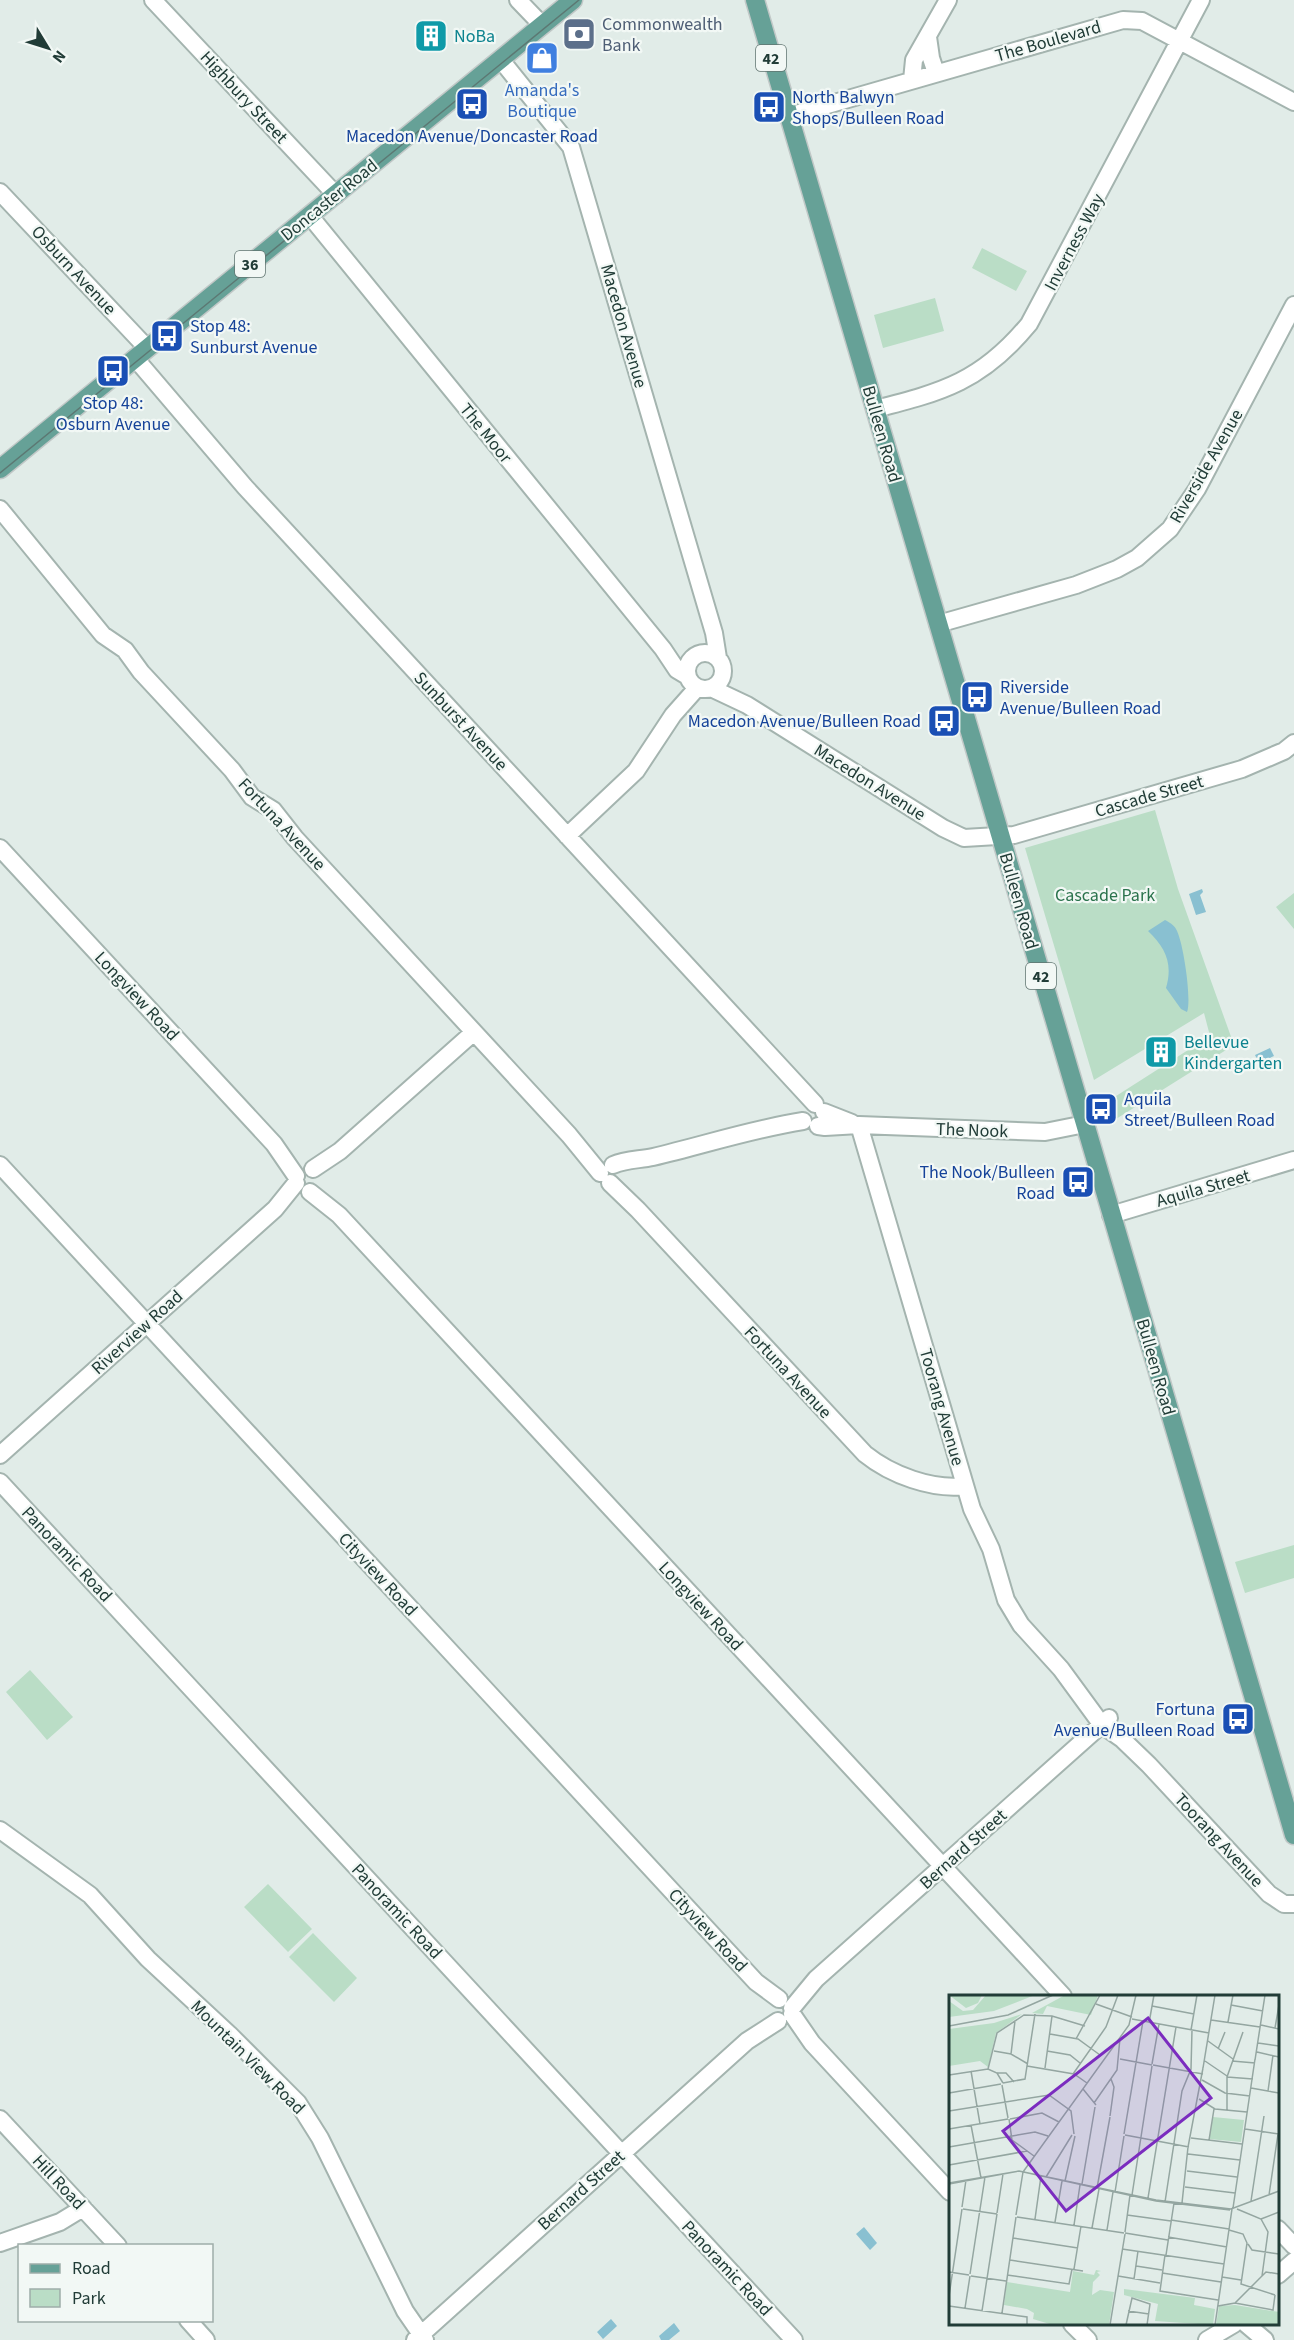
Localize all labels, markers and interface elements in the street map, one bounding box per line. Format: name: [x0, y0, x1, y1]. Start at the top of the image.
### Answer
place label: Commonwealth Bank: [602, 12, 723, 58]
street label: The Boulevard: [992, 14, 1104, 69]
bank icon: Commonwealth Bank: [561, 16, 597, 52]
north arrow: [18, 18, 78, 78]
building icon: NoBa: [413, 18, 449, 54]
place label: NoBa: [454, 24, 495, 49]
shop icon: Amanda's Boutique: [524, 40, 560, 76]
street label: Highbury Street: [194, 45, 293, 149]
road number: 42: [756, 45, 786, 71]
text: N: [47, 46, 71, 68]
place label: Amanda's Boutique: [505, 78, 579, 124]
place label: North Balwyn Shops/Bulleen Road: [792, 85, 944, 131]
bus stop icon: Macedon Avenue/Doncaster Road: [454, 86, 490, 122]
bus stop icon: North Balwyn Shops/Bulleen Road: [751, 89, 787, 125]
place label: Macedon Avenue/Doncaster Road: [346, 124, 598, 149]
street label: Doncaster Road: [276, 153, 383, 247]
street label: Inverness Way: [1038, 189, 1111, 295]
street label: Osburn Avenue: [25, 220, 122, 321]
road number: 36: [235, 251, 265, 277]
street label: Macedon Avenue: [594, 261, 653, 391]
place label: Stop 48: Sunburst Avenue: [190, 314, 318, 360]
bus stop icon: Stop 48: Sunburst Avenue: [149, 318, 185, 354]
bus stop icon: Stop 48: Osburn Avenue: [95, 353, 131, 389]
street label: Bulleen Road: [856, 383, 907, 485]
place label: Stop 48: Osburn Avenue: [56, 391, 170, 437]
street label: The Moor: [454, 398, 518, 469]
street label: Riverside Avenue: [1164, 404, 1249, 528]
street label: Sunburst Avenue: [408, 666, 513, 777]
place label: Riverside Avenue/Bulleen Road: [1000, 675, 1161, 721]
bus stop icon: Riverside Avenue/Bulleen Road: [959, 679, 995, 715]
bus stop icon: Macedon Avenue/Bulleen Road: [926, 703, 962, 739]
place label: Macedon Avenue/Bulleen Road: [688, 709, 921, 734]
street label: Macedon Avenue: [809, 738, 931, 827]
street label: Cascade Street: [1092, 769, 1206, 824]
street label: Fortuna Avenue: [232, 772, 331, 876]
street label: Bulleen Road: [993, 850, 1044, 952]
park label: Cascade Park: [1055, 883, 1155, 908]
street label: Longview Road: [89, 946, 185, 1047]
road number: 42: [1026, 963, 1056, 989]
place label: Bellevue Kindergarten: [1184, 1030, 1282, 1076]
building icon: Bellevue Kindergarten: [1143, 1034, 1179, 1070]
place label: Aquila Street/Bulleen Road: [1124, 1087, 1275, 1133]
bus stop icon: Aquila Street/Bulleen Road: [1083, 1091, 1119, 1127]
street label: The Nook: [936, 1117, 1008, 1144]
place label: The Nook/Bulleen Road: [919, 1160, 1055, 1206]
street label: Aquila Street: [1153, 1163, 1253, 1214]
bus stop icon: The Nook/Bulleen Road: [1060, 1164, 1096, 1200]
street label: Riverview Road: [86, 1284, 189, 1380]
street label: Bulleen Road: [1130, 1316, 1181, 1418]
street label: Fortuna Avenue: [738, 1320, 837, 1424]
street label: Toorang Avenue: [913, 1346, 970, 1469]
street label: Panoramic Road: [16, 1501, 118, 1608]
street label: Cityview Road: [332, 1527, 423, 1622]
street label: Longview Road: [653, 1556, 749, 1657]
place label: Fortuna Avenue/Bulleen Road: [1054, 1697, 1215, 1743]
bus stop icon: Fortuna Avenue/Bulleen Road: [1220, 1701, 1256, 1737]
street label: Toorang Avenue: [1168, 1788, 1269, 1893]
street label: Bernard Street: [914, 1803, 1012, 1895]
street label: Panoramic Road: [346, 1858, 448, 1965]
street label: Cityview Road: [662, 1883, 753, 1978]
street label: Mountain View Road: [185, 1994, 311, 2120]
inset map: [949, 1995, 1279, 2325]
street label: Bernard Street: [532, 2144, 630, 2236]
street label: Hill Road: [26, 2149, 91, 2216]
street label: Panoramic Road: [676, 2215, 778, 2322]
legend: [18, 2244, 213, 2322]
text: Road: [72, 2256, 111, 2281]
text: Park: [72, 2286, 106, 2311]

